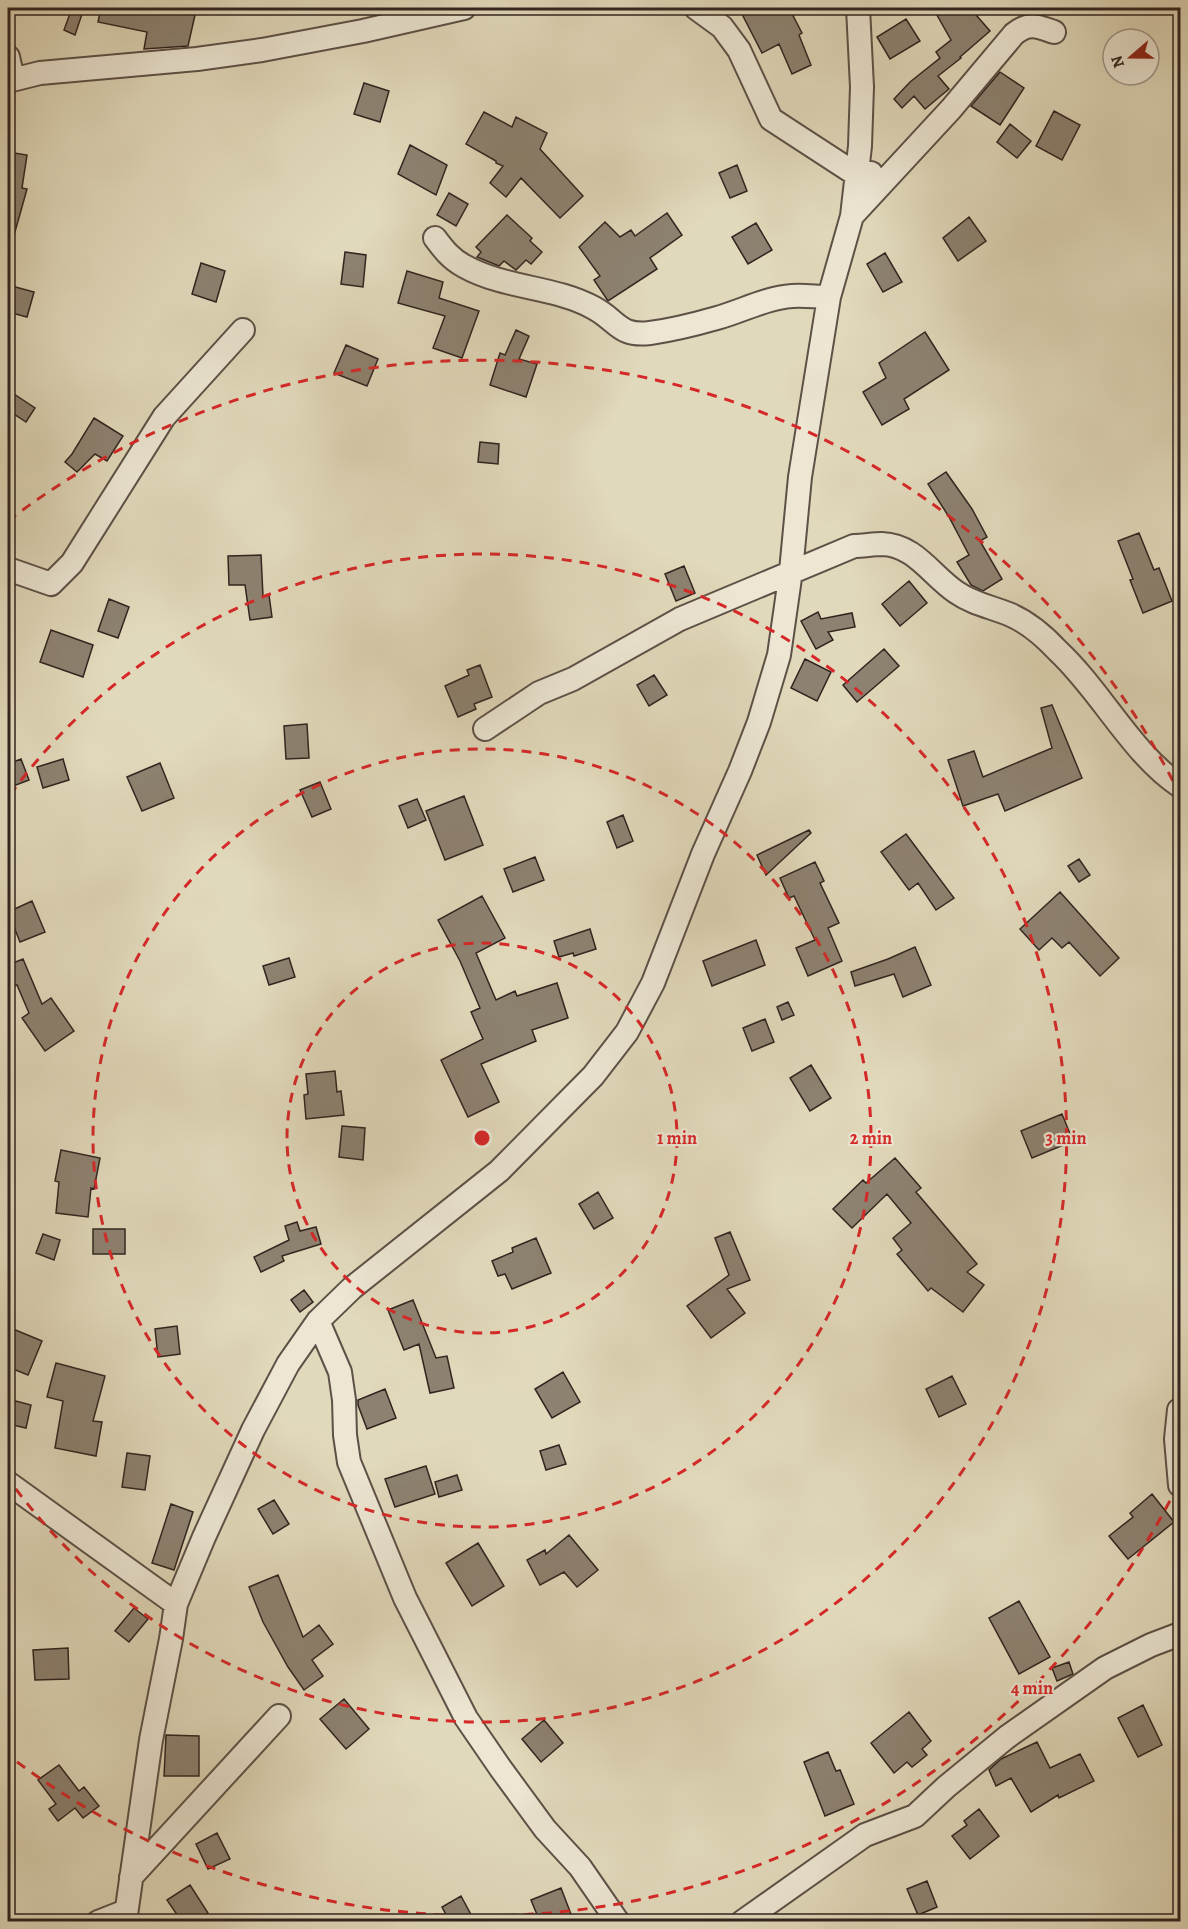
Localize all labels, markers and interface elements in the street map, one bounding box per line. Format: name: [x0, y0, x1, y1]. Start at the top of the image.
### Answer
north arrow: [1101, 27, 1161, 87]
text: N: [1105, 52, 1130, 71]
text: 1 min: [657, 1126, 697, 1150]
text: 2 min: [850, 1126, 892, 1150]
text: 3 min: [1045, 1126, 1087, 1150]
centre of rings: [472, 1128, 492, 1148]
text: 4 min: [1011, 1676, 1053, 1700]

